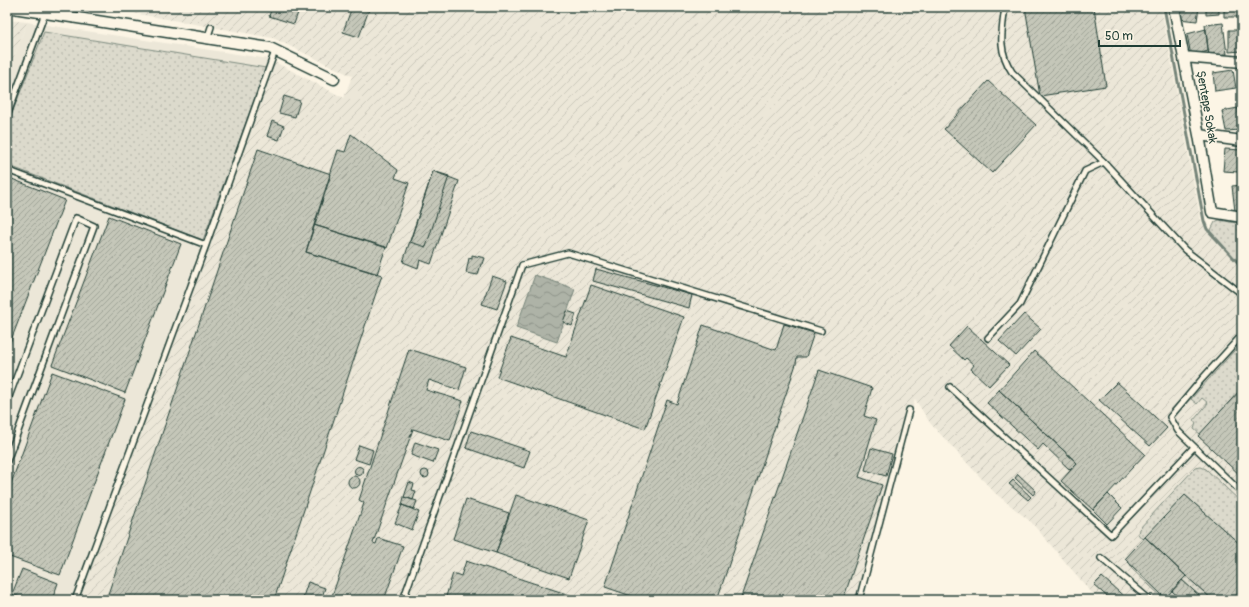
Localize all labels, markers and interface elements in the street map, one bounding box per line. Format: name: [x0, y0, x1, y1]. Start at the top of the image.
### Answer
scale bar: [1099, 22, 1180, 48]
text: 50 m: [1105, 29, 1133, 44]
street label: Şentepe Sokak: [1193, 70, 1220, 145]

